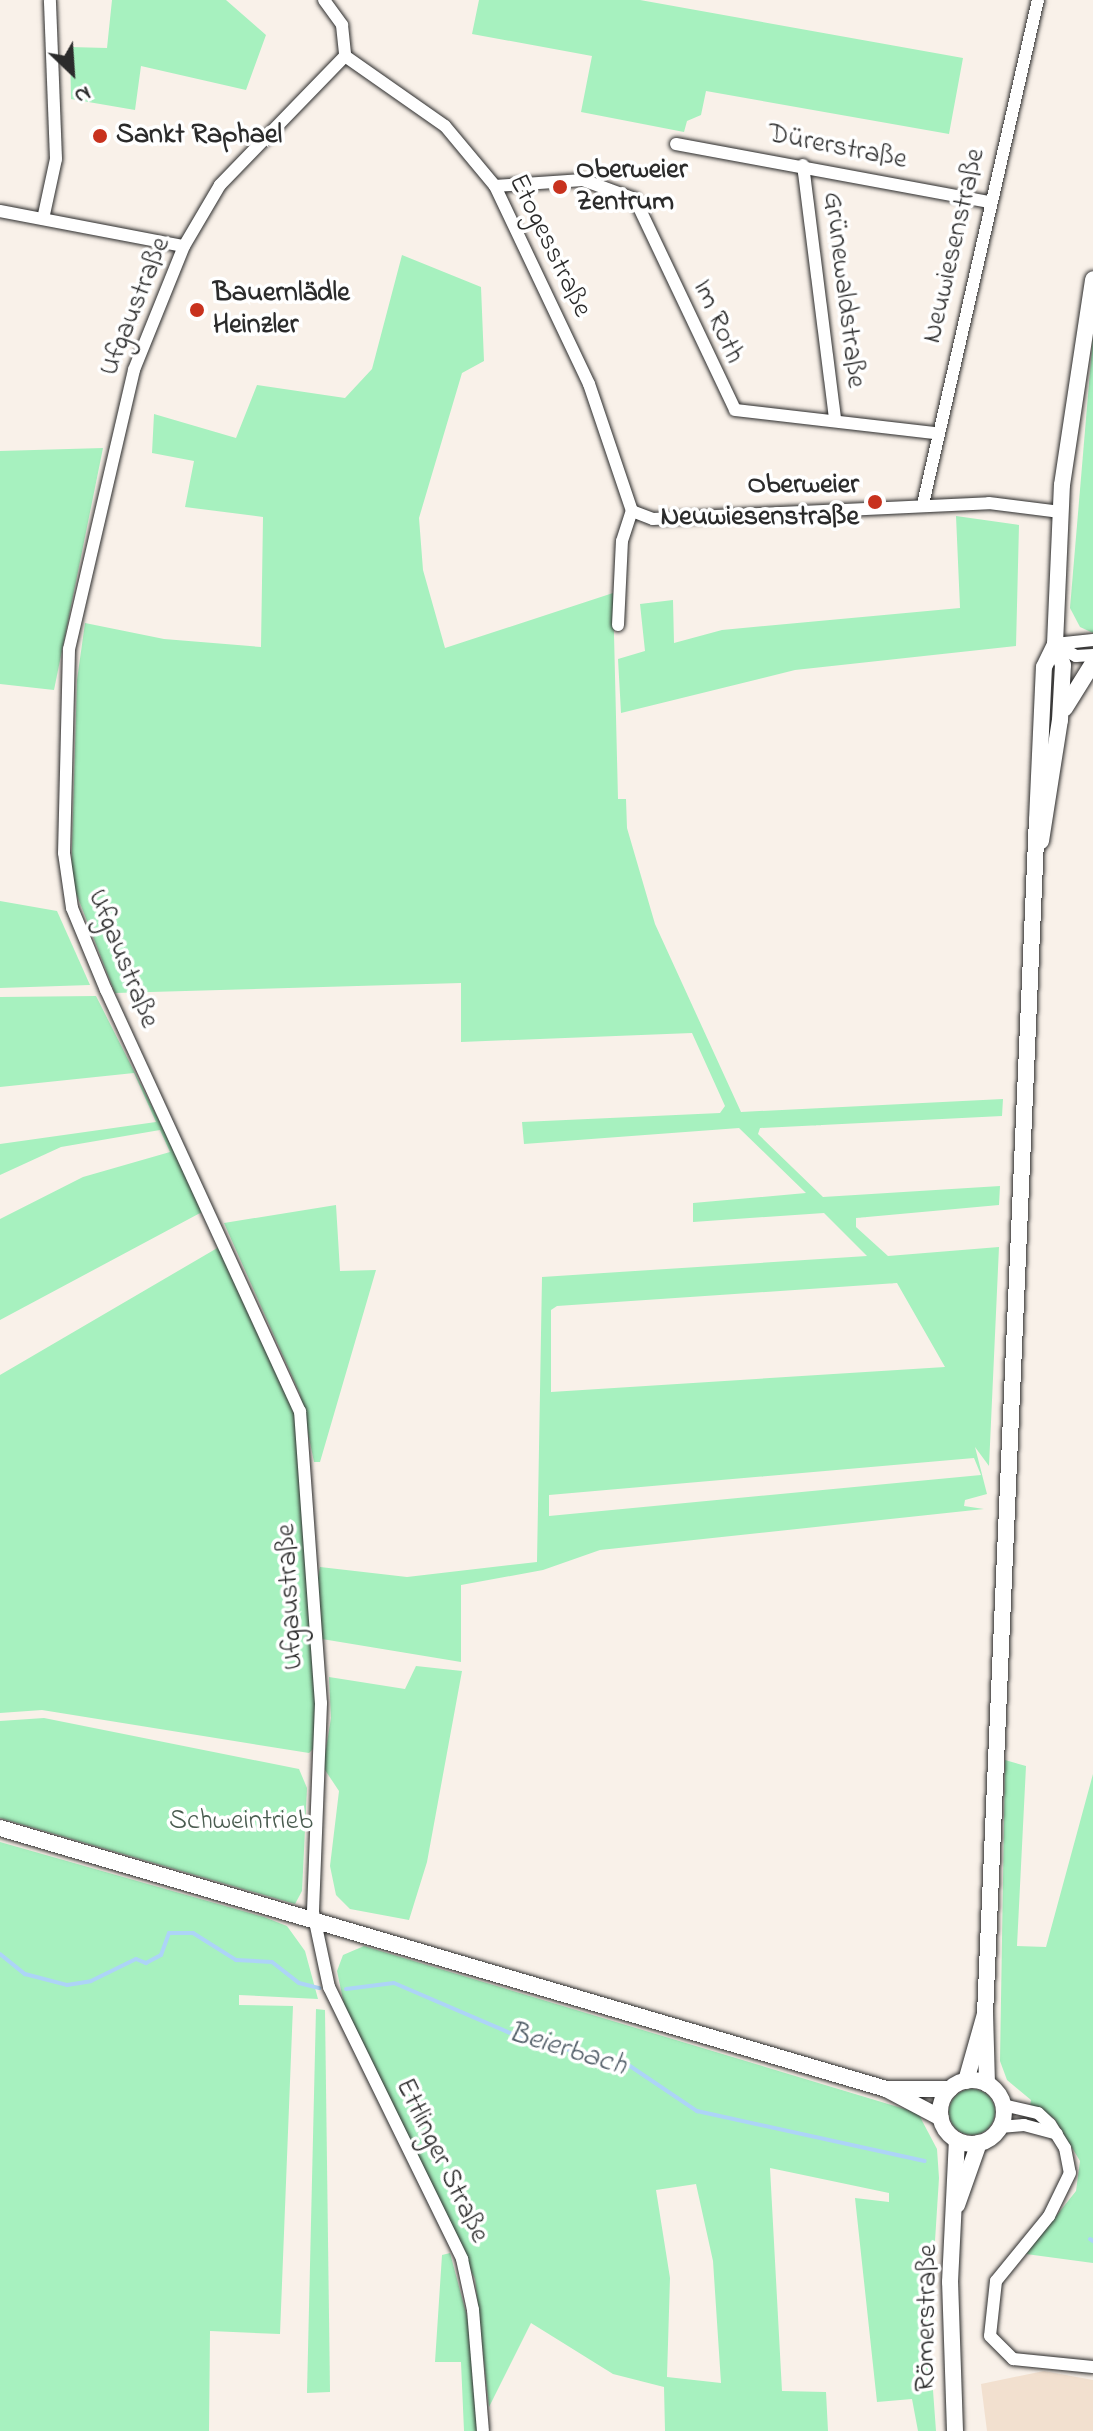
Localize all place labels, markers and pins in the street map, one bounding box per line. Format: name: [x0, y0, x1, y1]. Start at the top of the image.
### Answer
place label: Sankt Raphael: [116, 119, 282, 153]
marker: Sankt Raphael: [91, 127, 109, 145]
place label: Oberweier Zentrum: [576, 154, 688, 220]
marker: Oberweier Zentrum: [551, 178, 569, 196]
place label: Bauernlädle Heinzler: [213, 277, 350, 343]
marker: Bauernlädle Heinzler: [188, 301, 206, 319]
place label: Oberweier Neuwiesenstraße: [660, 469, 859, 535]
marker: Oberweier Neuwiesenstraße: [866, 493, 884, 511]

